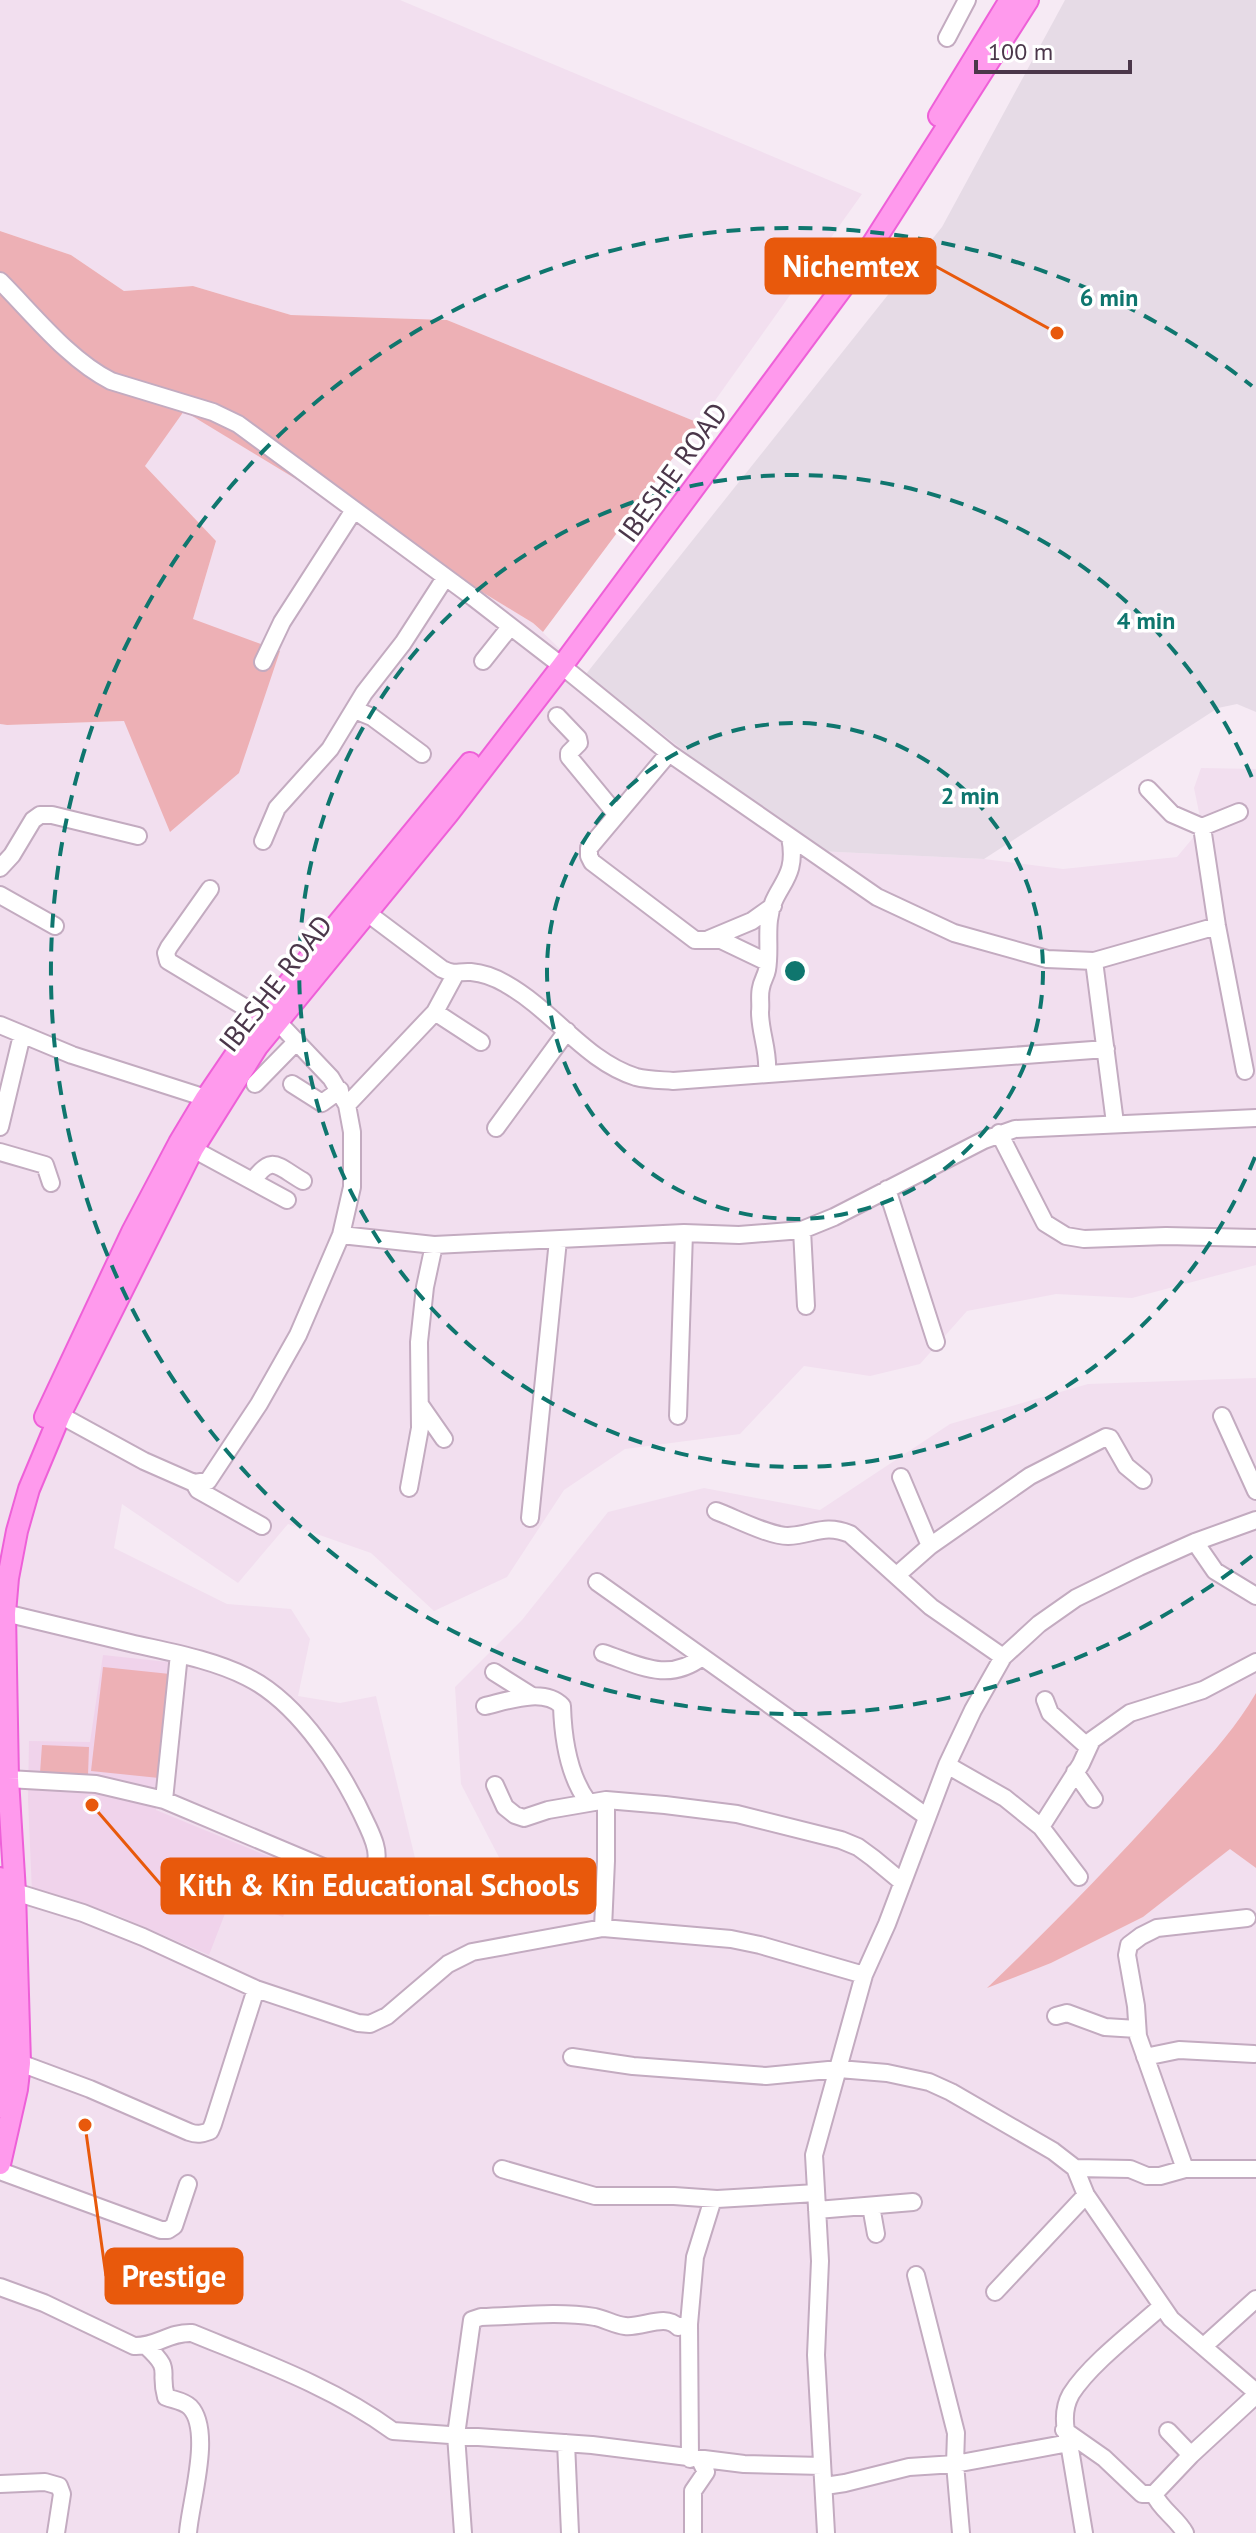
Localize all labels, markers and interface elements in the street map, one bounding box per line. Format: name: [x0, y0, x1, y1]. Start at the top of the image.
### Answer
scale bar: [976, 24, 1130, 74]
text: 100 m: [988, 36, 1053, 67]
callout: Nichemtex: [766, 239, 935, 293]
text: Nichemtex: [782, 246, 920, 285]
text: 6 min: [1080, 282, 1138, 313]
street label: IBESHE ROAD: [609, 395, 735, 549]
text: 4 min: [1117, 605, 1175, 636]
text: 2 min: [941, 780, 999, 811]
street label: IBESHE ROAD: [210, 907, 340, 1059]
centre of rings: [781, 957, 809, 985]
callout: Kith & Kin Educational Schools: [162, 1859, 595, 1913]
text: Kith & Kin Educational Schools: [179, 1865, 579, 1904]
callout: Prestige: [106, 2249, 242, 2303]
text: Prestige: [122, 2256, 226, 2295]

